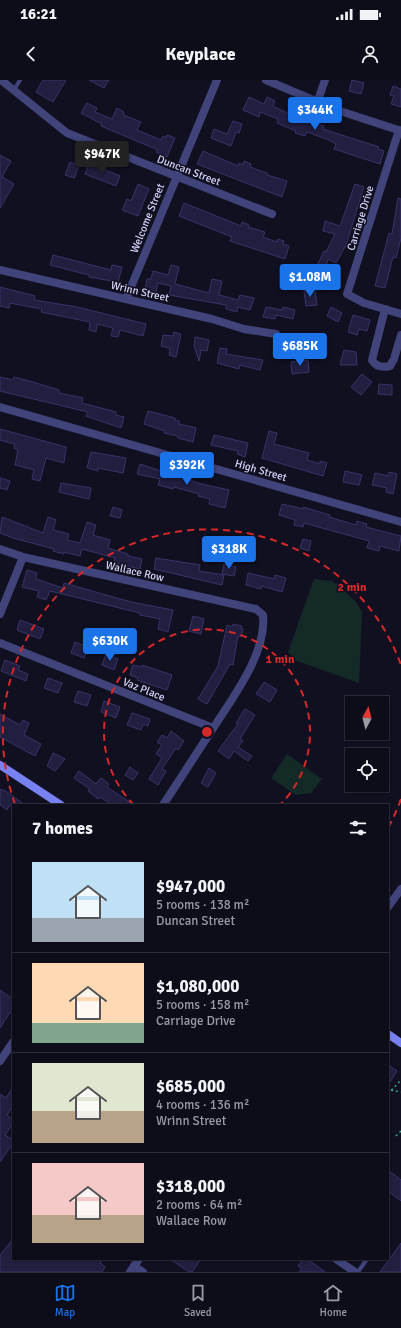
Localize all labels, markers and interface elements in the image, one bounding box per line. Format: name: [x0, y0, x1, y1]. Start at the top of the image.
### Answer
text: 16:21: [20, 5, 57, 23]
icon: back: [20, 43, 42, 65]
text: Keyplace: [165, 43, 236, 65]
icon: person: [359, 43, 381, 65]
pin: $344K: [287, 97, 343, 131]
text: $344K: [297, 102, 333, 118]
pin: $947K: [74, 141, 130, 175]
text: $947K: [84, 146, 120, 162]
street label: Duncan Street: [155, 152, 223, 189]
street label: Welcome Street: [128, 181, 167, 255]
street label: Carriage Drive: [344, 184, 377, 252]
pin: $1.08M: [277, 264, 343, 298]
text: $1.08M: [289, 269, 331, 285]
street label: Wrinn Street: [109, 278, 170, 305]
pin: $685K: [272, 333, 328, 367]
text: $685K: [282, 338, 318, 354]
pin: $392K: [159, 452, 215, 486]
text: $392K: [169, 457, 205, 473]
street label: High Street: [233, 457, 288, 484]
pin: $318K: [201, 536, 257, 570]
text: $318K: [211, 541, 247, 557]
street label: Wallace Row: [104, 558, 165, 585]
text: 2 min: [338, 580, 367, 595]
pin: $630K: [82, 628, 138, 662]
text: $630K: [92, 633, 128, 649]
text: 1 min: [266, 652, 295, 667]
street label: Vaz Place: [121, 675, 167, 704]
north arrow: [345, 696, 389, 740]
map controls: [345, 696, 389, 792]
centre of rings: [200, 725, 214, 739]
button: locate: [345, 748, 389, 792]
icon: filters: [347, 817, 369, 839]
text: 7 homes: [32, 818, 93, 839]
text: $947,000: [156, 876, 225, 897]
icon: home: [64, 878, 112, 926]
text: 5 rooms · 138 m²: [156, 897, 249, 913]
text: Duncan Street: [156, 913, 235, 929]
text: $1,080,000: [156, 976, 239, 997]
icon: home: [64, 979, 112, 1027]
text: 5 rooms · 158 m²: [156, 997, 249, 1013]
text: Carriage Drive: [156, 1013, 236, 1029]
text: $685,000: [156, 1076, 225, 1097]
icon: home: [64, 1079, 112, 1127]
text: 4 rooms · 136 m²: [156, 1097, 249, 1113]
text: Wrinn Street: [156, 1113, 226, 1129]
text: $318,000: [156, 1176, 225, 1197]
icon: home: [64, 1179, 112, 1227]
text: 2 rooms · 64 m²: [156, 1197, 242, 1213]
text: Wallace Row: [156, 1213, 226, 1229]
tab: Map: [54, 1282, 76, 1319]
tab: Saved: [184, 1282, 212, 1319]
tab: Home: [320, 1282, 347, 1319]

